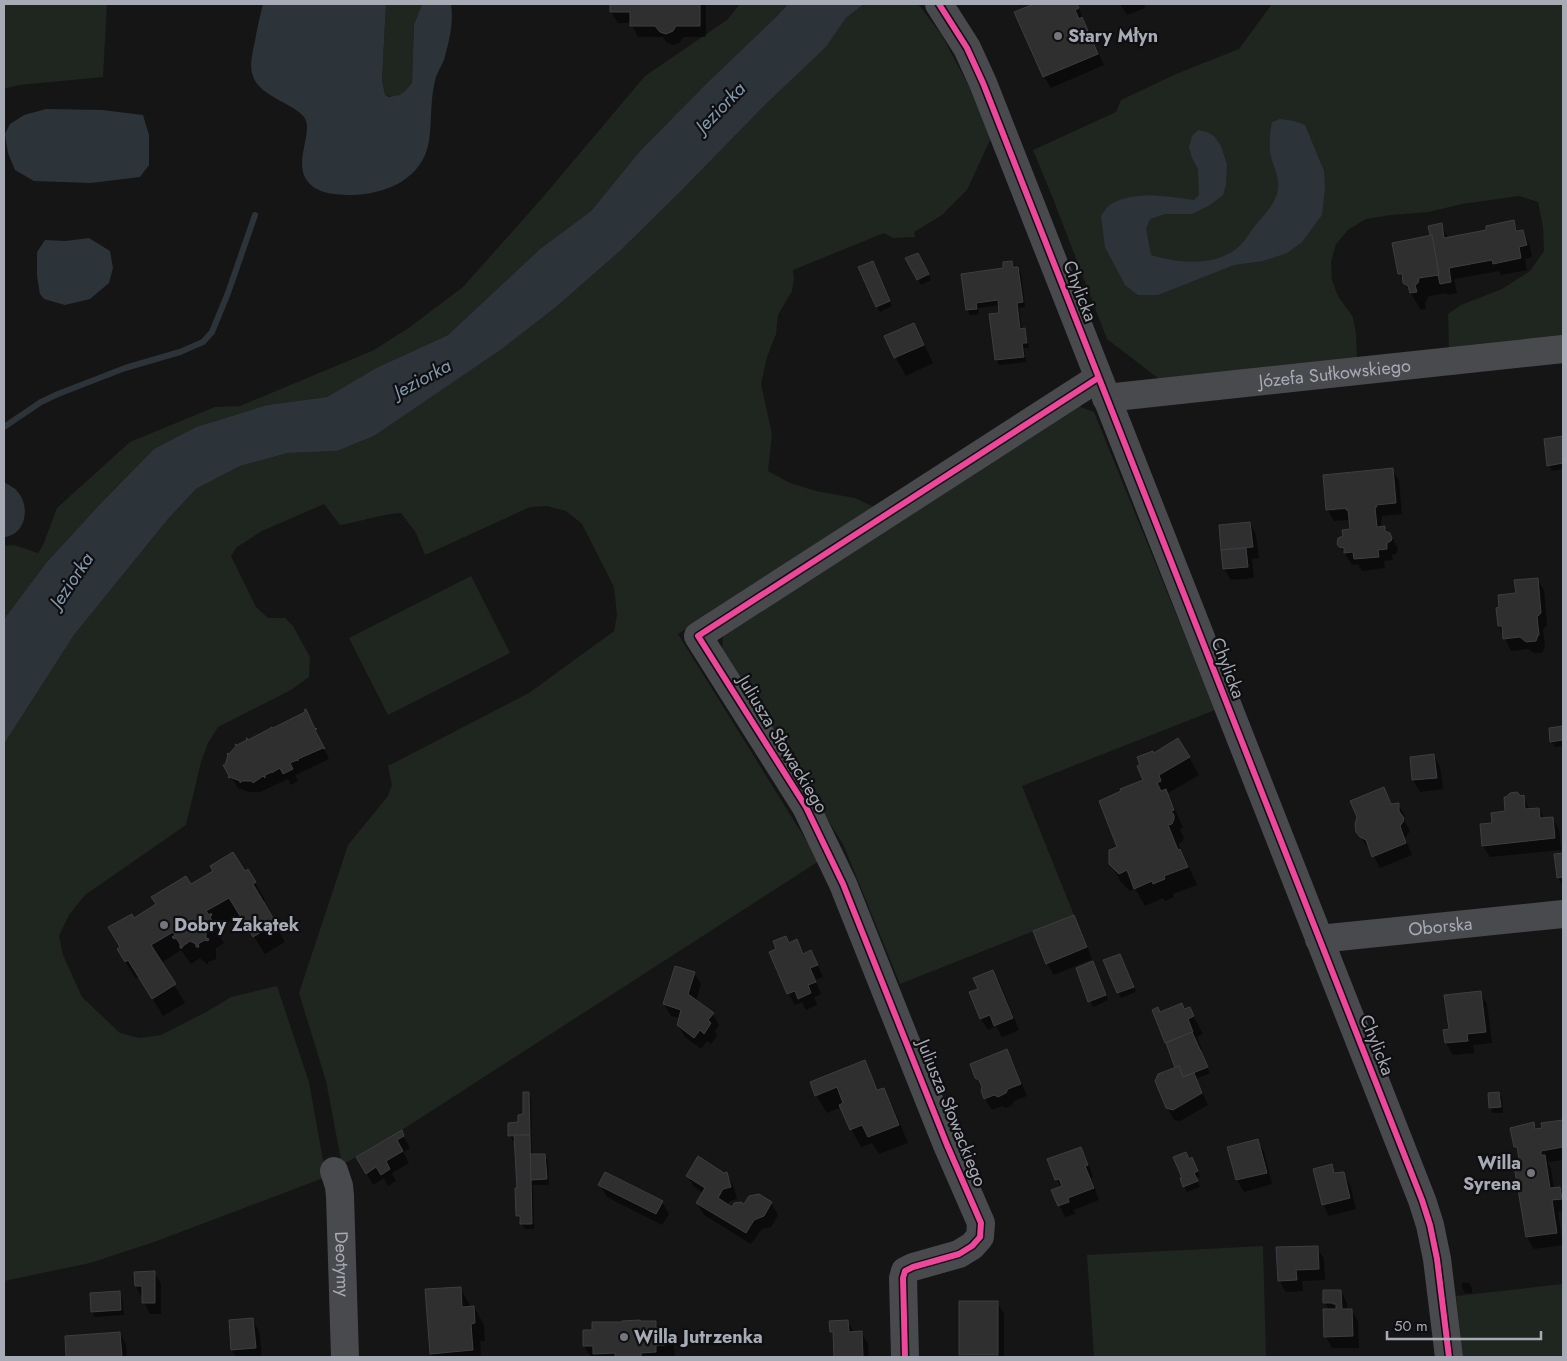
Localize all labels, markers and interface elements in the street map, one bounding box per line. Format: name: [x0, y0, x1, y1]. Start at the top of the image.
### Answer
place label: Stary Młyn: [1068, 23, 1158, 49]
marker: Stary Młyn: [1052, 30, 1064, 42]
water label: Jeziorka: [686, 75, 752, 142]
street label: Chylicka: [1056, 257, 1104, 325]
water label: Jeziorka: [385, 352, 456, 407]
street label: Józefa Sułkowskiego: [1255, 352, 1412, 395]
water label: Jeziorka: [41, 547, 100, 617]
street label: Chylicka: [1204, 634, 1252, 702]
street label: Juliusza Słowackiego: [730, 668, 835, 818]
street label: Oborska: [1407, 910, 1474, 943]
place label: Dobry Zakątek: [174, 912, 300, 938]
marker: Dobry Zakątek: [158, 919, 170, 931]
street label: Chylicka: [1353, 1011, 1401, 1079]
street label: Juliusza Słowackiego: [910, 1034, 993, 1191]
place label: Willa Syrena: [1463, 1150, 1521, 1197]
marker: Willa Syrena: [1525, 1167, 1537, 1179]
street label: Deotymy: [328, 1231, 356, 1297]
scale bar: [1387, 1308, 1541, 1340]
text: 50 m: [1394, 1315, 1428, 1337]
place label: Willa Jutrzenka: [634, 1324, 763, 1350]
marker: Willa Jutrzenka: [618, 1331, 630, 1343]

